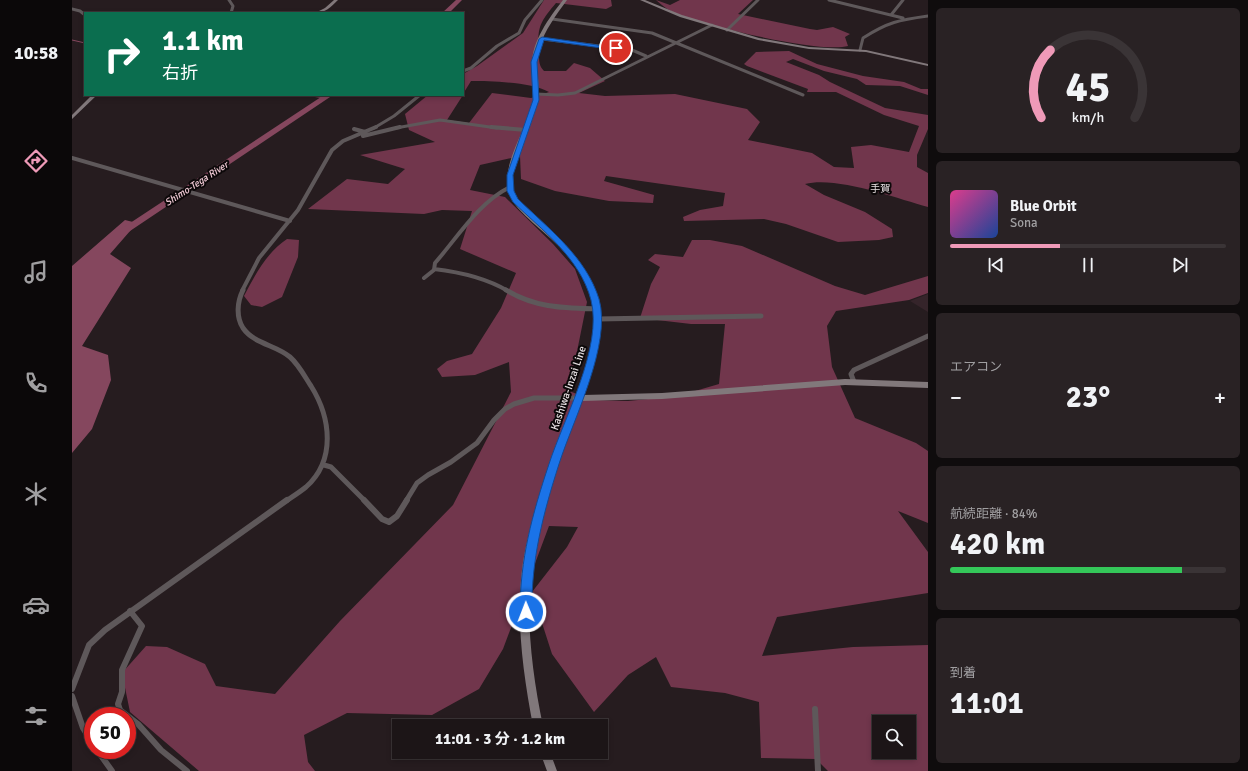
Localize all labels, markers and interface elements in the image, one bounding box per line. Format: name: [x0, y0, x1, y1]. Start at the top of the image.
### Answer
text: 1.1 km: [162, 24, 244, 58]
icon: right: [96, 28, 148, 80]
pin: [599, 31, 633, 65]
icon: arrive: [605, 37, 627, 59]
text: 10:58: [14, 42, 58, 64]
text: 右折: [162, 62, 198, 84]
text: 45: [1066, 62, 1110, 113]
text: km/h: [1072, 109, 1104, 126]
icon: directions: [22, 147, 50, 175]
water label: Shimo-Tega River: [163, 158, 232, 209]
district label: 手賀: [870, 183, 890, 195]
text: Blue Orbit: [1010, 197, 1077, 215]
text: Sona: [1010, 215, 1038, 231]
icon: previous: [985, 254, 1007, 276]
icon: pause: [1077, 254, 1099, 276]
icon: next: [1169, 254, 1191, 276]
icon: music: [22, 258, 50, 286]
street label: Kashiwa-Inzai Line: [548, 344, 589, 432]
text: エアコン: [950, 359, 1002, 375]
icon: phone: [22, 369, 50, 397]
text: 23°: [1066, 379, 1110, 416]
text: −: [950, 384, 962, 411]
text: +: [1214, 384, 1226, 411]
icon: climate: [22, 480, 50, 508]
text: 航続距離 · 84%: [950, 506, 1038, 522]
text: 420 km: [950, 526, 1045, 563]
icon: car: [22, 591, 50, 619]
position arrow: [505, 591, 547, 633]
text: 到着: [950, 665, 976, 681]
text: 11:01: [950, 685, 1024, 722]
icon: filters: [22, 702, 50, 730]
speed limit sign: 50: [84, 707, 136, 759]
map controls: [872, 715, 916, 759]
button: search: [872, 715, 916, 759]
text: 11:01 · 3 分 · 1.2 km: [435, 730, 565, 748]

